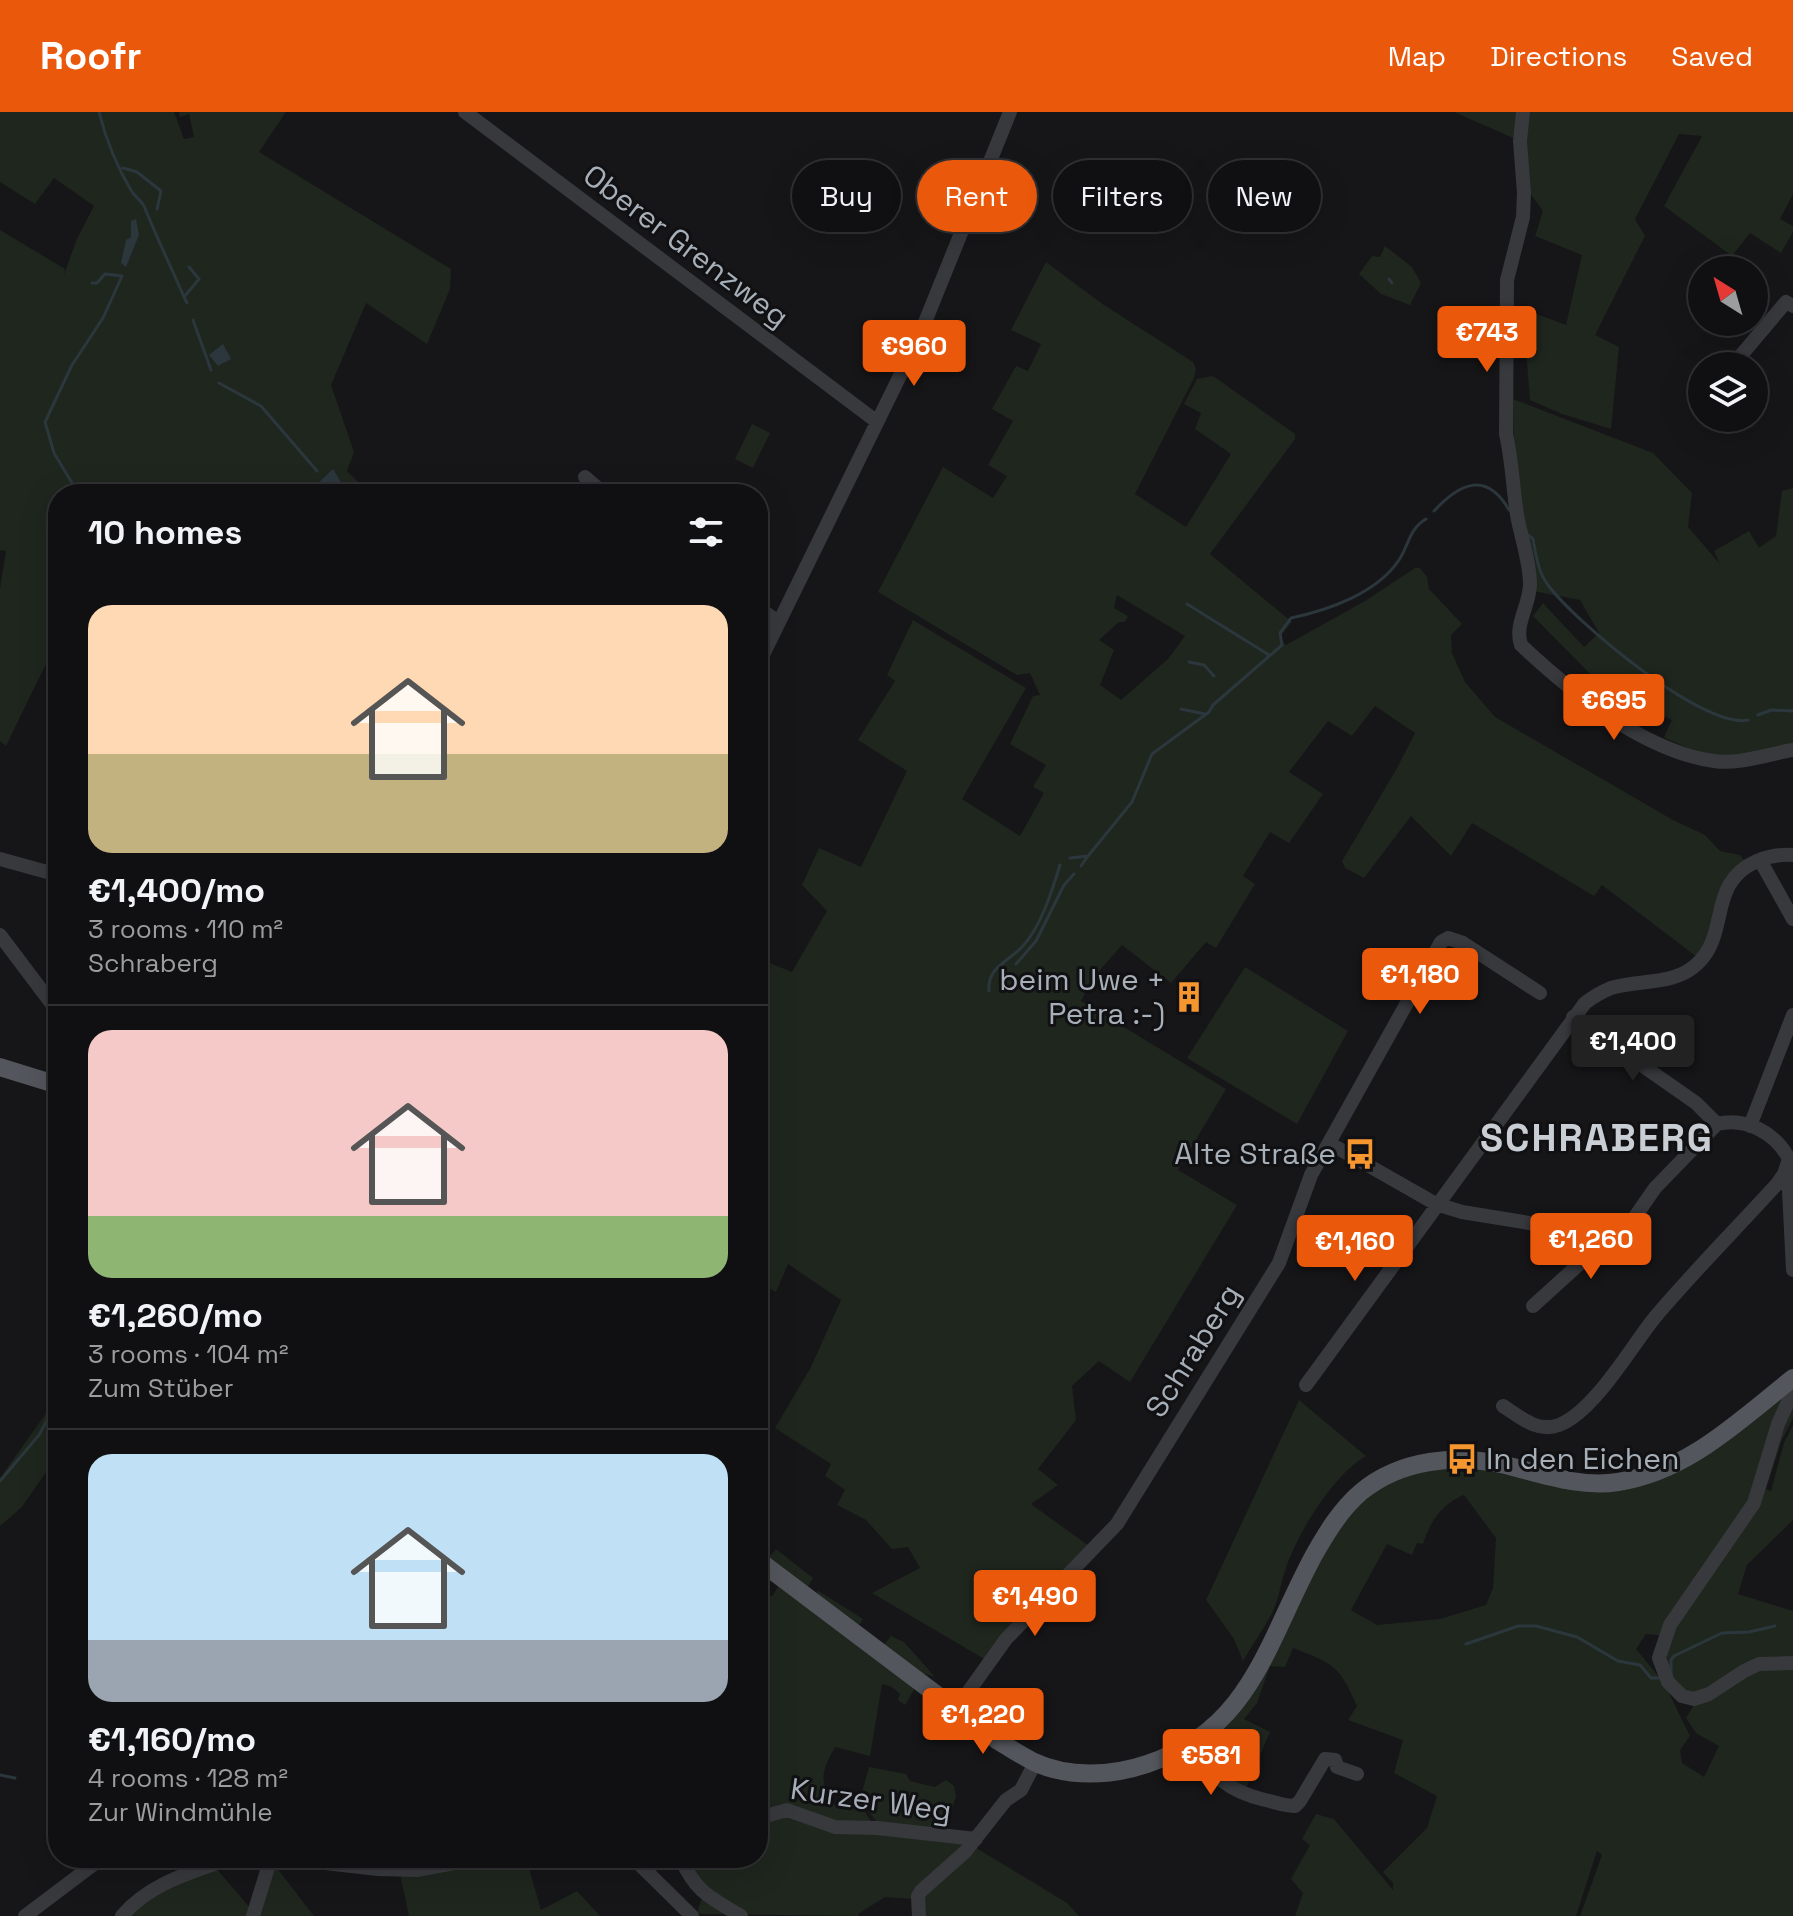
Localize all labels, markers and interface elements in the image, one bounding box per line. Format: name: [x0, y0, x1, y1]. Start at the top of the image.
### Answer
text: Roofr: [40, 32, 142, 80]
text: Map: [1388, 38, 1446, 74]
text: Directions: [1490, 38, 1627, 74]
text: Saved: [1671, 38, 1753, 74]
street label: Oberer Grenzweg: [576, 155, 797, 336]
chip: Buy: [792, 160, 901, 232]
chip: Rent: [917, 160, 1037, 232]
chip: Filters: [1053, 160, 1192, 232]
chip: New: [1208, 160, 1321, 232]
north arrow: [1688, 256, 1768, 336]
map controls: [1688, 256, 1768, 432]
pin: €743: [1440, 306, 1534, 374]
text: €743: [1455, 315, 1519, 349]
pin: €960: [867, 320, 961, 388]
text: €960: [881, 329, 947, 363]
button: layers: [1688, 352, 1768, 432]
icon: filters: [684, 510, 728, 554]
text: 10 homes: [88, 511, 242, 554]
icon: home: [336, 657, 480, 801]
pin: €695: [1567, 674, 1661, 742]
text: €695: [1581, 683, 1647, 717]
text: €1,400/mo: [88, 869, 265, 912]
text: 3 rooms · 110 m²: [88, 912, 283, 946]
text: Schraberg: [88, 946, 218, 980]
pin: €1,180: [1355, 948, 1485, 1016]
text: €1,180: [1380, 957, 1460, 991]
place label: beim Uwe + Petra :-): [999, 960, 1165, 1033]
building icon: beim Uwe + Petra :-): [1172, 980, 1206, 1014]
pin: €1,400: [1568, 1015, 1698, 1083]
text: €1,400: [1589, 1024, 1677, 1058]
icon: home: [336, 1082, 480, 1226]
district label: SCHRABERG: [1480, 1114, 1714, 1162]
place label: Alte Straße: [1174, 1134, 1336, 1173]
bus stop icon: Alte Straße: [1343, 1137, 1377, 1171]
pin: €1,260: [1526, 1213, 1656, 1281]
pin: €1,160: [1290, 1215, 1420, 1283]
text: €1,260: [1548, 1222, 1634, 1256]
text: €1,160: [1315, 1224, 1395, 1258]
street label: Schraberg: [1136, 1277, 1249, 1425]
text: €1,260/mo: [88, 1294, 263, 1337]
text: 3 rooms · 104 m²: [88, 1337, 289, 1371]
text: Zum Stüber: [88, 1371, 234, 1405]
place label: In den Eichen: [1486, 1439, 1679, 1478]
bus stop icon: In den Eichen: [1445, 1442, 1479, 1476]
icon: home: [336, 1506, 480, 1650]
pin: €1,490: [970, 1570, 1100, 1638]
text: €1,490: [992, 1579, 1078, 1613]
pin: €1,220: [918, 1688, 1048, 1756]
text: €1,220: [941, 1697, 1025, 1731]
text: €1,160/mo: [88, 1718, 256, 1761]
pin: €581: [1164, 1729, 1258, 1797]
text: €581: [1181, 1738, 1241, 1772]
text: 4 rooms · 128 m²: [88, 1761, 288, 1795]
street label: Kurzer Weg: [788, 1769, 954, 1830]
text: Zur Windmühle: [88, 1795, 273, 1829]

